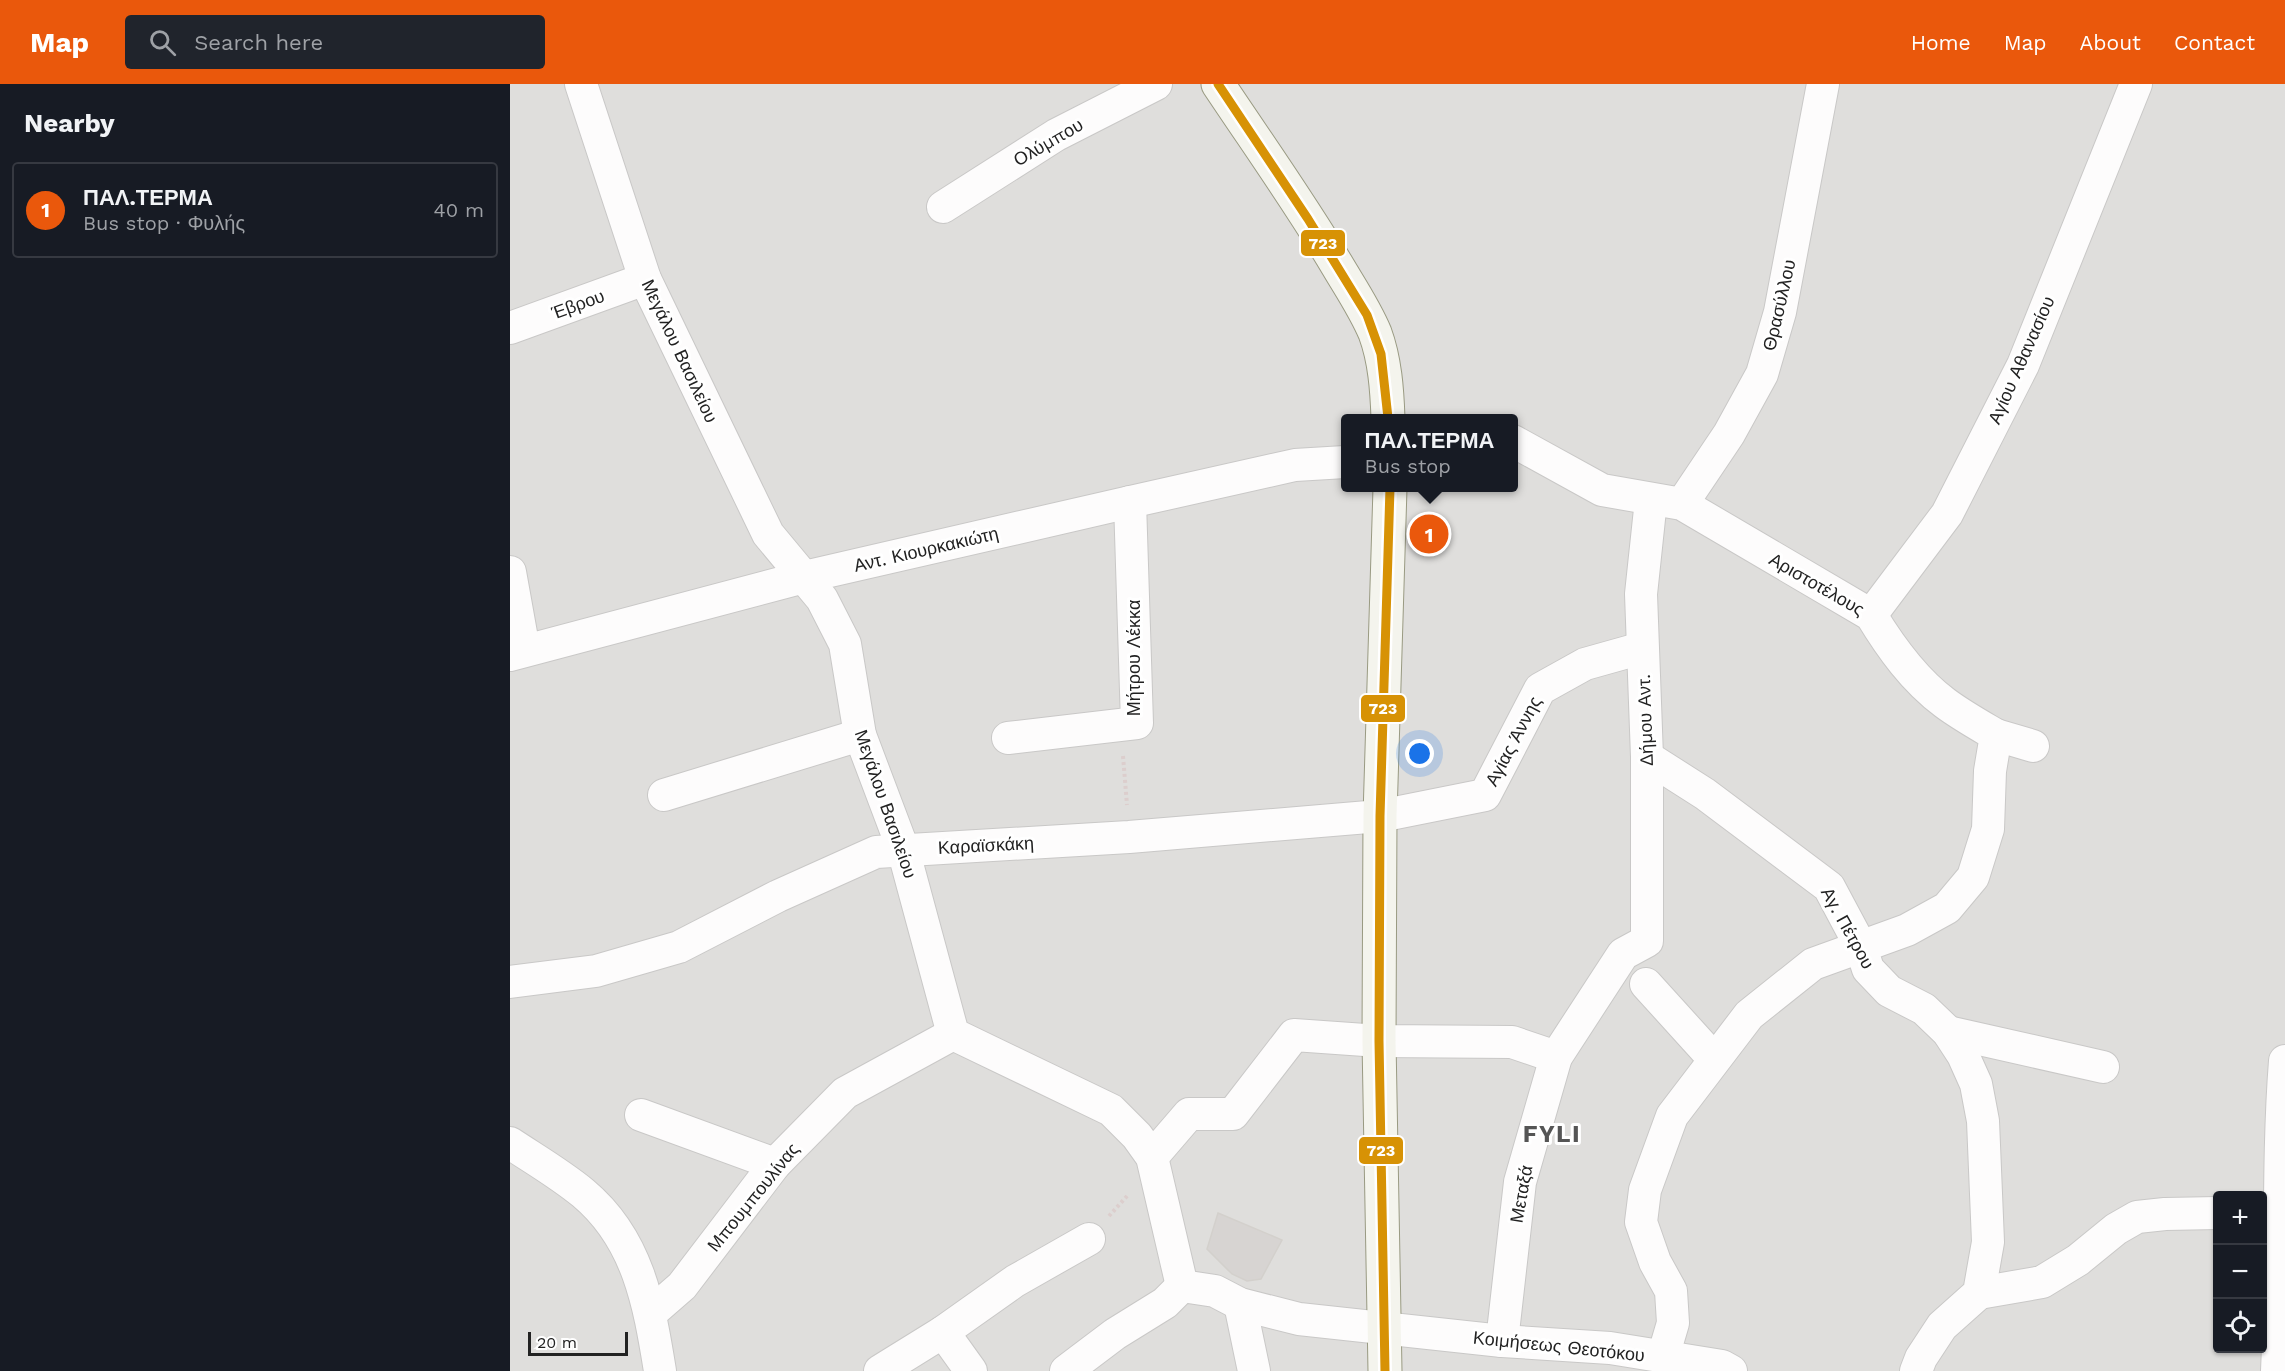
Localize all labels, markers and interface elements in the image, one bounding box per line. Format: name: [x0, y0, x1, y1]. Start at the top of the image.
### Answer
search box: [125, 15, 545, 69]
text: Map: [30, 26, 89, 59]
icon: search: [146, 26, 179, 59]
text: Search here: [194, 30, 323, 55]
text: Home: [1911, 30, 1971, 55]
text: Map: [2004, 30, 2047, 55]
text: About: [2080, 30, 2141, 55]
text: Contact: [2174, 30, 2255, 55]
text: Nearby: [24, 108, 115, 138]
street label: Ολύμπου: [1010, 114, 1086, 170]
text: ΠΑΛ.ΤΕΡΜΑ: [83, 185, 213, 210]
text: 1: [41, 198, 50, 222]
text: 40 m: [433, 198, 484, 222]
text: Bus stop · Φυλής: [83, 211, 245, 235]
line badge: 723: [1300, 229, 1346, 257]
text: 723: [1309, 234, 1337, 253]
street label: Θρασύλλου: [1758, 257, 1800, 353]
street label: Μεγάλου Βασιλείου: [638, 276, 722, 426]
street label: Έβρου: [548, 285, 607, 324]
street label: Αγίου Αθανασίου: [1983, 293, 2059, 427]
popup: [1341, 414, 1518, 492]
text: ΠΑΛ.ΤΕΡΜΑ: [1365, 428, 1494, 453]
text: Bus stop: [1365, 454, 1451, 478]
pin: 1: [1410, 512, 1448, 556]
street label: Αντ. Κιουρκακιώτη: [852, 522, 1000, 576]
street label: Αριστοτέλους: [1766, 548, 1869, 620]
street label: Μήτρου Λέκκα: [1123, 600, 1144, 716]
street label: Δήμου Αντ.: [1633, 674, 1657, 766]
street label: Αγίας Άννης: [1481, 692, 1545, 789]
line badge: 723: [1360, 694, 1406, 723]
text: 723: [1369, 699, 1397, 718]
street label: Μεγάλου Βασιλείου: [851, 727, 921, 881]
your location: [1405, 739, 1434, 768]
street label: Καραϊσκάκη: [937, 832, 1035, 858]
street label: Αγ. Πέτρου: [1817, 884, 1879, 972]
district label: FYLI: [1523, 1120, 1581, 1148]
line badge: 723: [1358, 1136, 1404, 1165]
street label: Μπουμπουλίνας: [703, 1138, 803, 1255]
text: 723: [1367, 1141, 1395, 1160]
street label: Μεταξά: [1506, 1163, 1536, 1225]
map controls: [2213, 1191, 2267, 1353]
button: +: [2213, 1191, 2267, 1245]
button: −: [2213, 1245, 2267, 1299]
button: locate: [2213, 1299, 2267, 1353]
street label: Κοιμήσεως Θεοτόκου: [1472, 1327, 1646, 1365]
scale bar: [528, 1329, 628, 1356]
text: 20 m: [537, 1333, 577, 1352]

